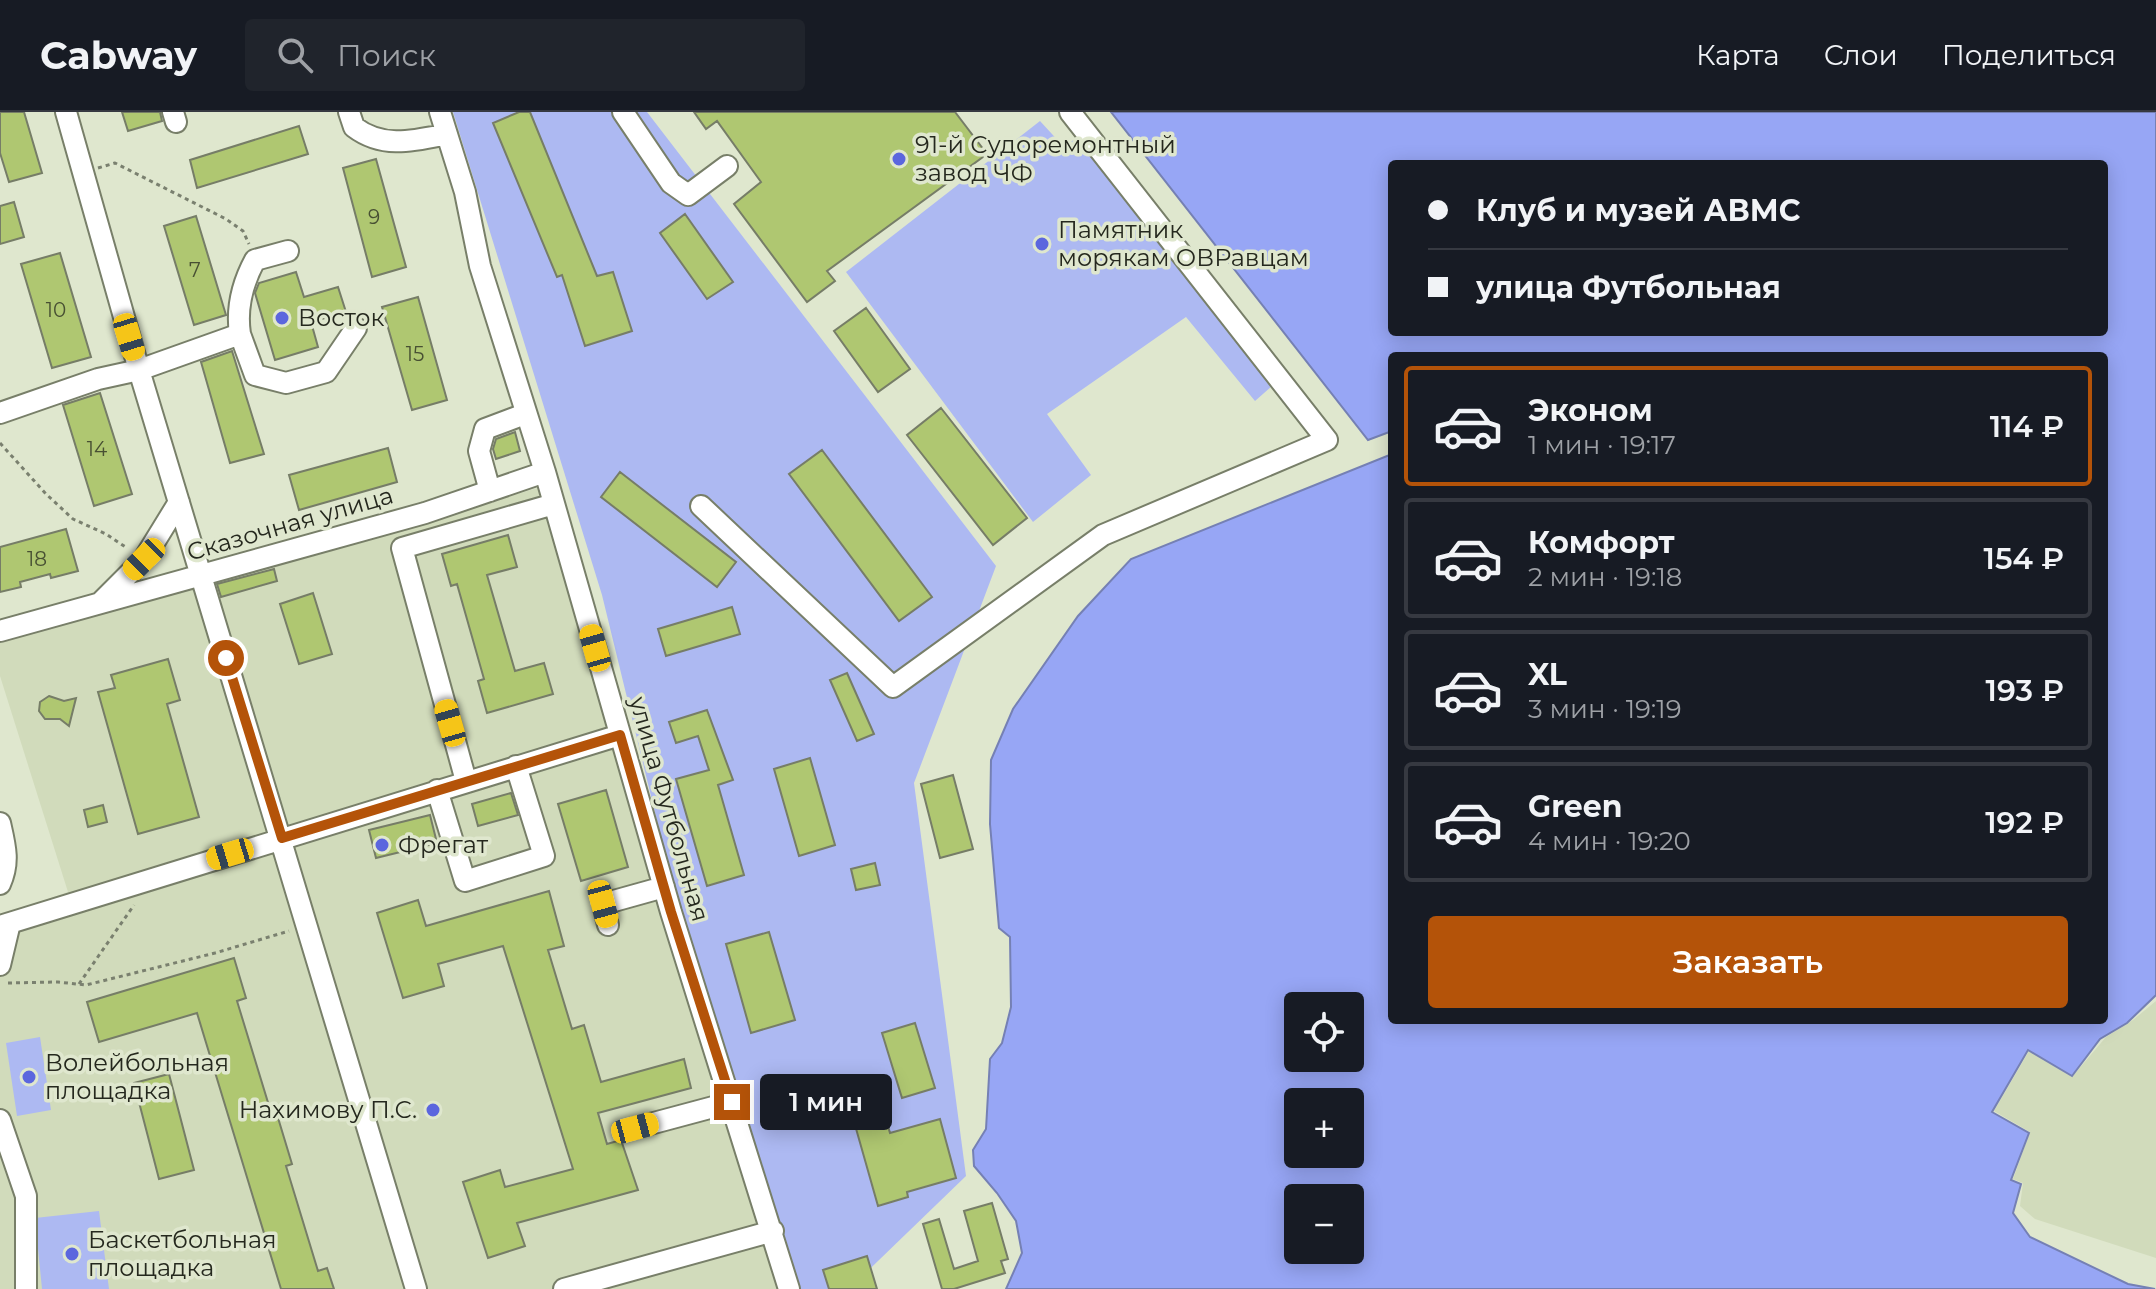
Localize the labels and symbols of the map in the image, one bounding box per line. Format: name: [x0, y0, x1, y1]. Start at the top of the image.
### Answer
place label: 91-й Судоремонтный завод ЧФ: [915, 130, 1176, 187]
marker: 91-й Судоремонтный завод ЧФ: [890, 150, 908, 168]
house number: 9: [368, 205, 380, 229]
place label: Памятник морякам ОВРавцам: [1058, 215, 1309, 272]
marker: Памятник морякам ОВРавцам: [1033, 235, 1051, 253]
house number: 7: [189, 258, 201, 282]
house number: 10: [46, 298, 66, 322]
place label: Восток: [298, 303, 385, 332]
marker: Восток: [273, 309, 291, 327]
car: [111, 311, 147, 363]
house number: 15: [406, 342, 424, 366]
house number: 14: [87, 437, 107, 461]
street label: Сказочная улица: [183, 480, 396, 567]
car: [119, 534, 169, 584]
house number: 18: [27, 547, 47, 571]
car: [577, 622, 613, 674]
route start: [208, 640, 244, 676]
street label: улица Футбольная: [623, 692, 715, 925]
car: [432, 697, 468, 749]
place label: Фрегат: [398, 830, 489, 859]
car: [204, 836, 256, 872]
marker: Фрегат: [373, 836, 391, 854]
car: [585, 878, 621, 930]
place label: Волейбольная площадка: [45, 1048, 229, 1105]
marker: Волейбольная площадка: [20, 1068, 38, 1086]
callout: 1 мин: [760, 1074, 892, 1130]
route end: [714, 1084, 750, 1120]
place label: Нахимову П.С.: [239, 1095, 417, 1124]
marker: Нахимову П.С.: [424, 1101, 442, 1119]
car: [609, 1110, 661, 1146]
place label: Баскетбольная площадка: [88, 1225, 277, 1282]
marker: Баскетбольная площадка: [63, 1245, 81, 1263]

